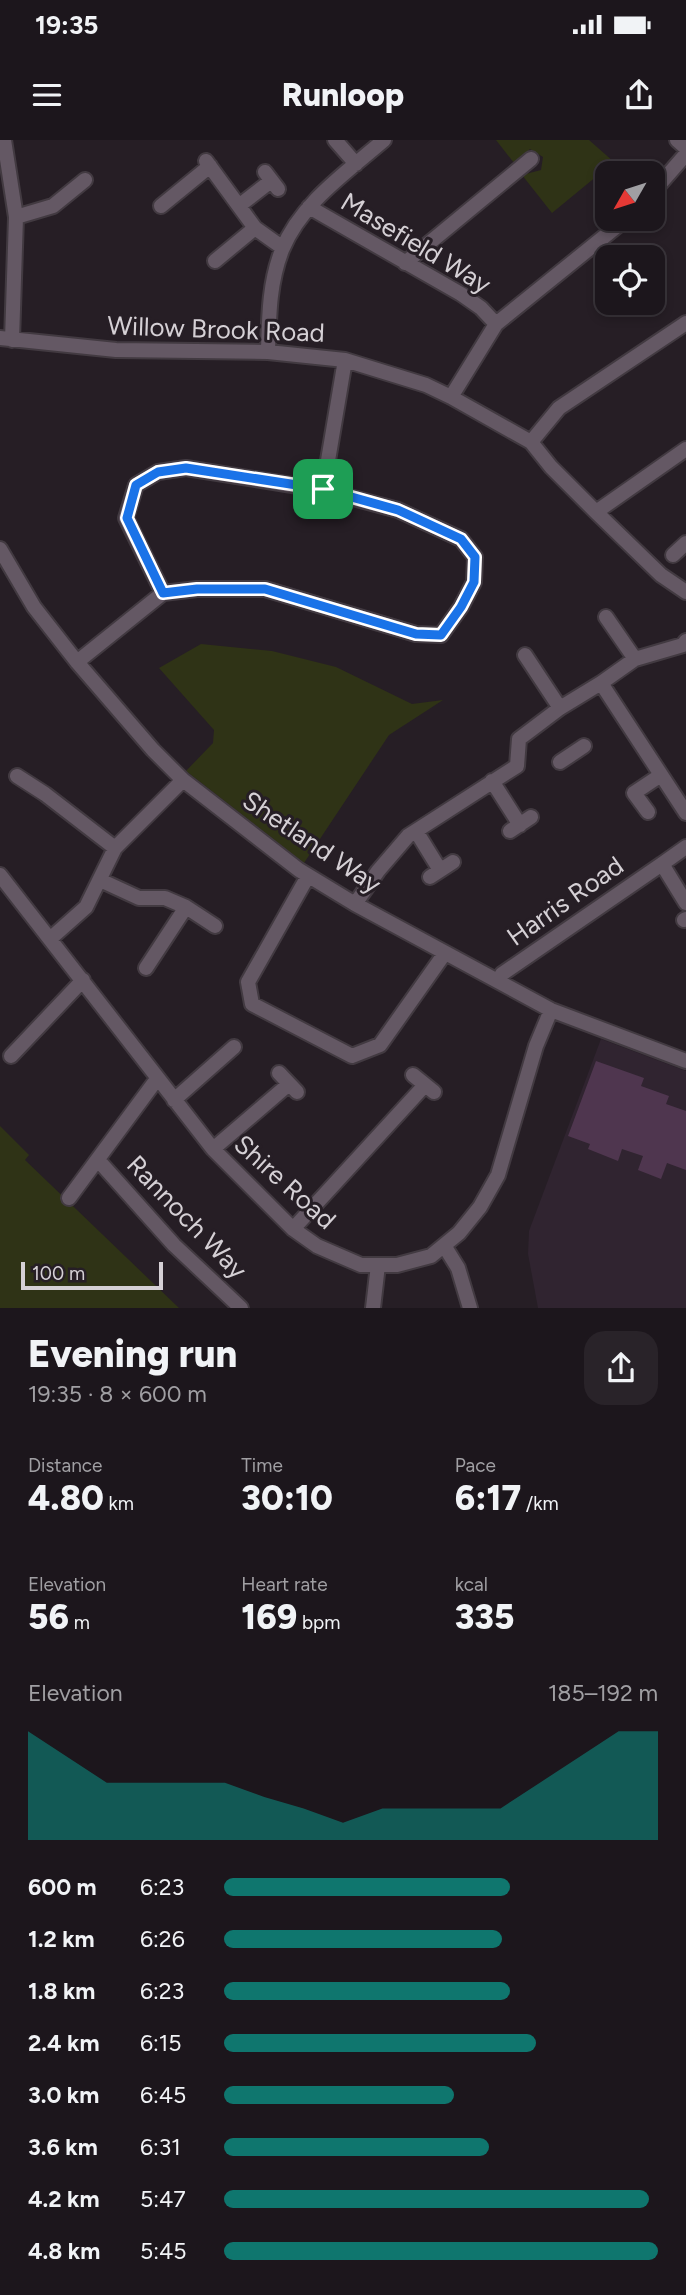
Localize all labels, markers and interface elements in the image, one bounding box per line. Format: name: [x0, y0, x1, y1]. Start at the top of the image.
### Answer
text: 19:35: [35, 9, 98, 41]
icon: menu: [28, 76, 66, 114]
text: Runloop: [282, 76, 404, 114]
icon: share: [620, 76, 658, 114]
north arrow: [595, 161, 665, 231]
map controls: [595, 161, 665, 315]
street label: Masefield Way: [335, 186, 497, 301]
button: locate: [595, 245, 665, 315]
street label: Willow Brook Road: [107, 309, 325, 349]
pin: [293, 459, 353, 519]
icon: arrive: [304, 470, 342, 508]
street label: Shetland Way: [237, 784, 388, 900]
street label: Harris Road: [501, 849, 629, 953]
street label: Shire Road: [228, 1128, 342, 1236]
street label: Rannoch Way: [120, 1149, 254, 1286]
scale bar: [21, 1259, 163, 1291]
text: 100 m: [32, 1262, 85, 1285]
text: Evening run: [28, 1331, 237, 1377]
button: share: [584, 1331, 658, 1405]
text: 19:35 · 8 × 600 m: [28, 1380, 207, 1408]
text: Distance: [28, 1454, 102, 1477]
text: Time: [241, 1454, 283, 1477]
text: Pace: [455, 1454, 496, 1477]
text: 4.80: [28, 1477, 104, 1519]
text: 30:10: [241, 1477, 333, 1519]
text: 6:17: [455, 1477, 521, 1519]
text: km: [104, 1492, 134, 1515]
text: /km: [521, 1492, 559, 1515]
text: Elevation: [28, 1573, 106, 1596]
text: Heart rate: [241, 1573, 328, 1596]
text: kcal: [455, 1573, 488, 1596]
text: 56: [28, 1596, 69, 1638]
text: 169: [241, 1596, 297, 1638]
text: 335: [455, 1596, 514, 1638]
text: m: [69, 1611, 90, 1634]
text: bpm: [297, 1611, 341, 1634]
text: Elevation: [28, 1679, 123, 1707]
text: 185–192 m: [548, 1679, 658, 1707]
text: 600 m: [28, 1873, 97, 1901]
text: 6:23: [140, 1873, 184, 1901]
text: 1.2 km: [28, 1925, 95, 1953]
text: 6:26: [140, 1925, 185, 1953]
text: 1.8 km: [28, 1977, 95, 2005]
text: 6:23: [140, 1977, 184, 2005]
text: 2.4 km: [28, 2029, 99, 2057]
text: 6:15: [140, 2029, 182, 2057]
text: 3.0 km: [28, 2081, 99, 2109]
text: 6:45: [140, 2081, 186, 2109]
text: 3.6 km: [28, 2133, 98, 2161]
text: 6:31: [140, 2133, 181, 2161]
text: 4.2 km: [28, 2185, 99, 2213]
text: 5:47: [140, 2185, 186, 2213]
text: 4.8 km: [28, 2237, 100, 2265]
text: 5:45: [140, 2237, 187, 2265]

